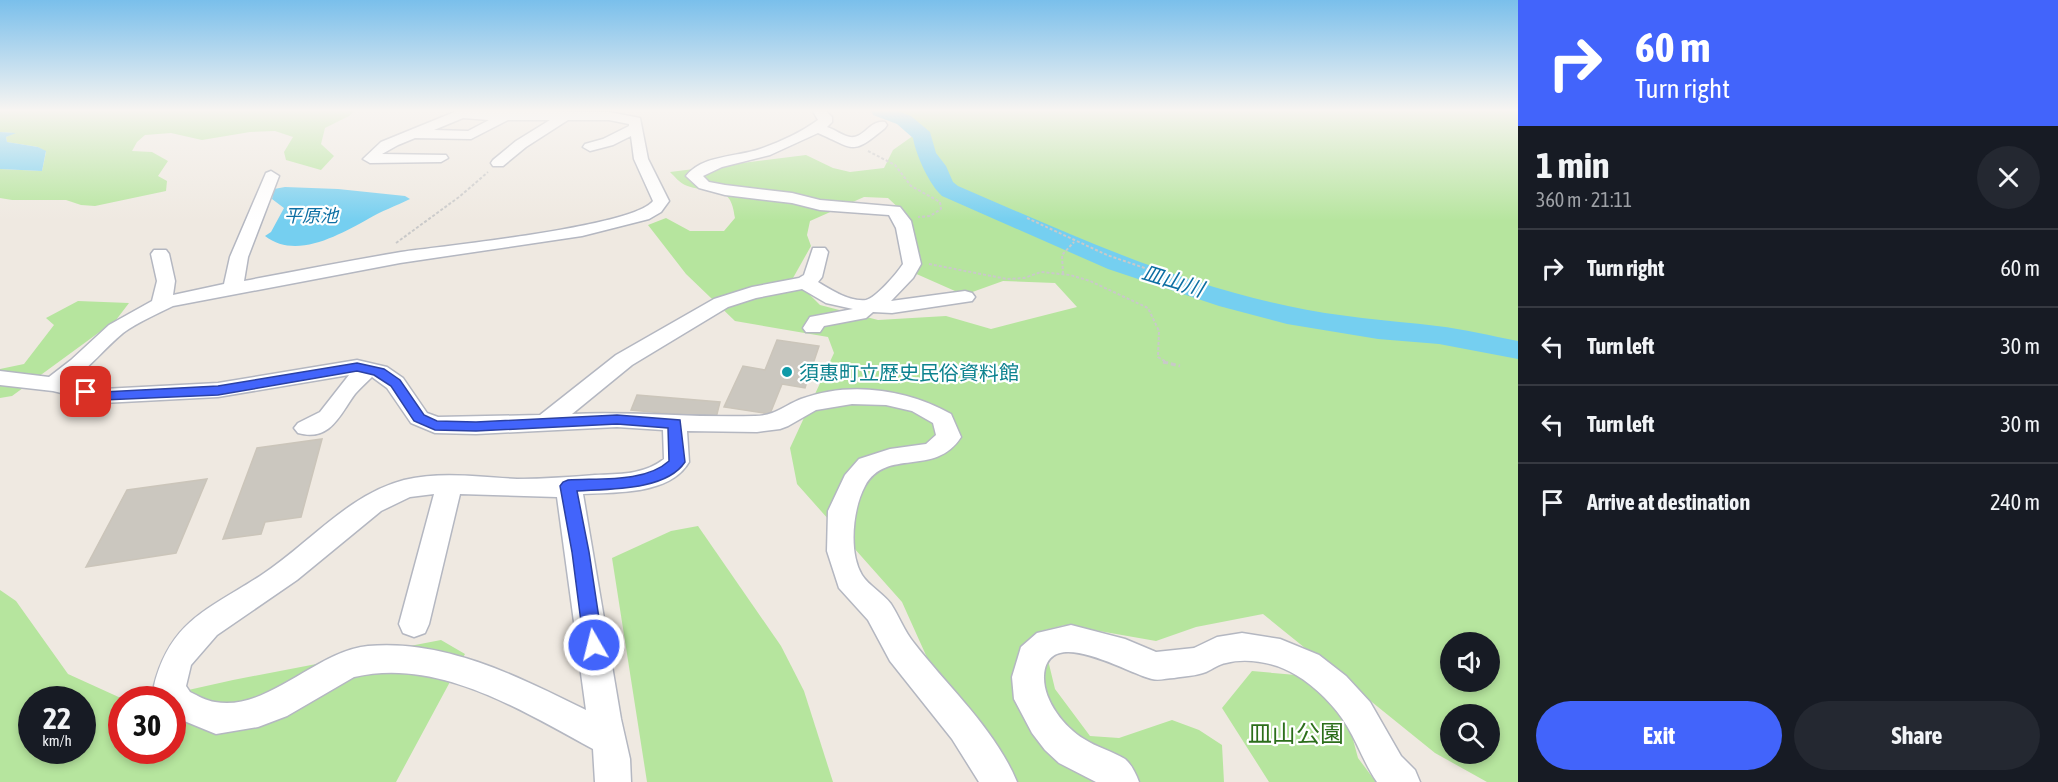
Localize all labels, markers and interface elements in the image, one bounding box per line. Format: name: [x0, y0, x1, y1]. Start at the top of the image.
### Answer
text: 60 m: [1635, 23, 1710, 71]
icon: right: [1536, 24, 1614, 102]
text: Turn right: [1635, 73, 1730, 104]
text: 1 min: [1536, 144, 1610, 186]
button: close: [1977, 146, 2040, 209]
text: 360 m · 21:11: [1536, 188, 1632, 211]
water label: 平原池: [284, 205, 340, 226]
icon: right: [1536, 252, 1569, 285]
text: Turn right: [1587, 255, 1664, 281]
text: 60 m: [2000, 255, 2040, 281]
water label: 皿山川: [1139, 259, 1209, 301]
icon: left: [1536, 330, 1569, 363]
text: Turn left: [1587, 333, 1654, 359]
text: 30 m: [2000, 333, 2040, 359]
place label: 須惠町立歴史民俗資料館: [799, 361, 1019, 384]
marker: 須惠町立歴史民俗資料館: [780, 365, 794, 379]
pin: [60, 366, 111, 417]
icon: arrive: [69, 375, 102, 408]
icon: left: [1536, 408, 1569, 441]
text: Turn left: [1587, 411, 1654, 437]
text: 30 m: [2000, 411, 2040, 437]
icon: arrive: [1536, 486, 1569, 519]
text: Arrive at destination: [1587, 489, 1750, 515]
text: 240 m: [1990, 489, 2040, 515]
position arrow: [562, 613, 626, 677]
map controls: [1440, 632, 1500, 764]
button: sound: [1440, 632, 1500, 692]
speed limit sign: 30: [108, 686, 186, 764]
text: 22: [43, 701, 71, 735]
button: Exit: [1536, 701, 1782, 770]
button: Share: [1794, 701, 2040, 770]
button: search: [1440, 704, 1500, 764]
park label: 皿山公園: [1248, 720, 1344, 747]
text: km/h: [42, 732, 72, 749]

